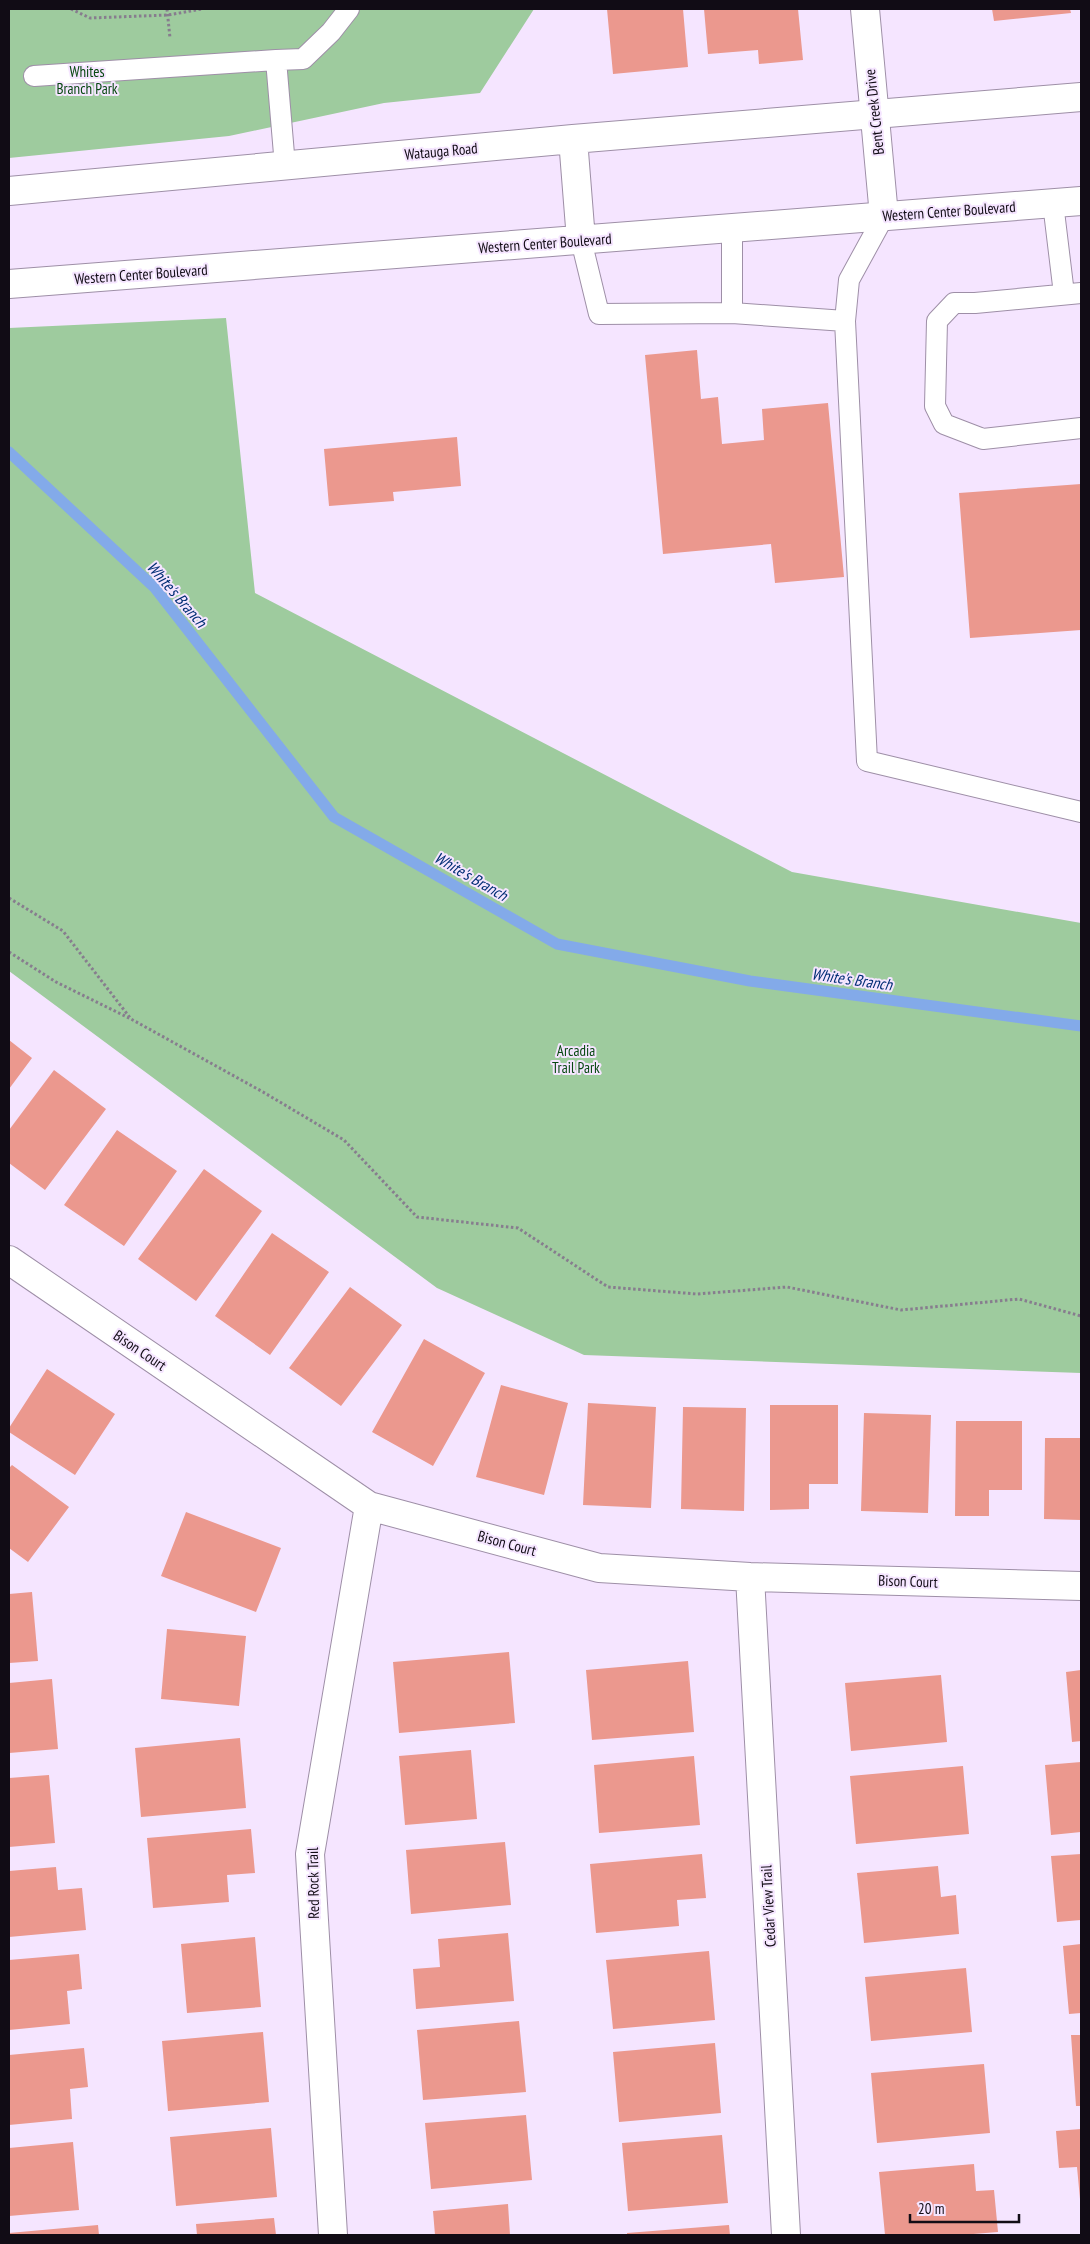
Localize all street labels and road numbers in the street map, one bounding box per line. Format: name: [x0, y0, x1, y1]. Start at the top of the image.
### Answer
street label: Bent Creek Drive: [860, 68, 888, 156]
street label: Watauga Road: [404, 138, 478, 164]
street label: Western Center Boulevard: [882, 197, 1016, 225]
street label: Western Center Boulevard: [478, 229, 612, 257]
street label: Western Center Boulevard: [74, 260, 208, 288]
street label: Bison Court: [110, 1325, 170, 1375]
street label: Bison Court: [476, 1526, 538, 1560]
street label: Bison Court: [878, 1570, 938, 1592]
street label: Red Rock Trail: [303, 1847, 323, 1919]
street label: Cedar View Trail: [756, 1864, 780, 1947]

